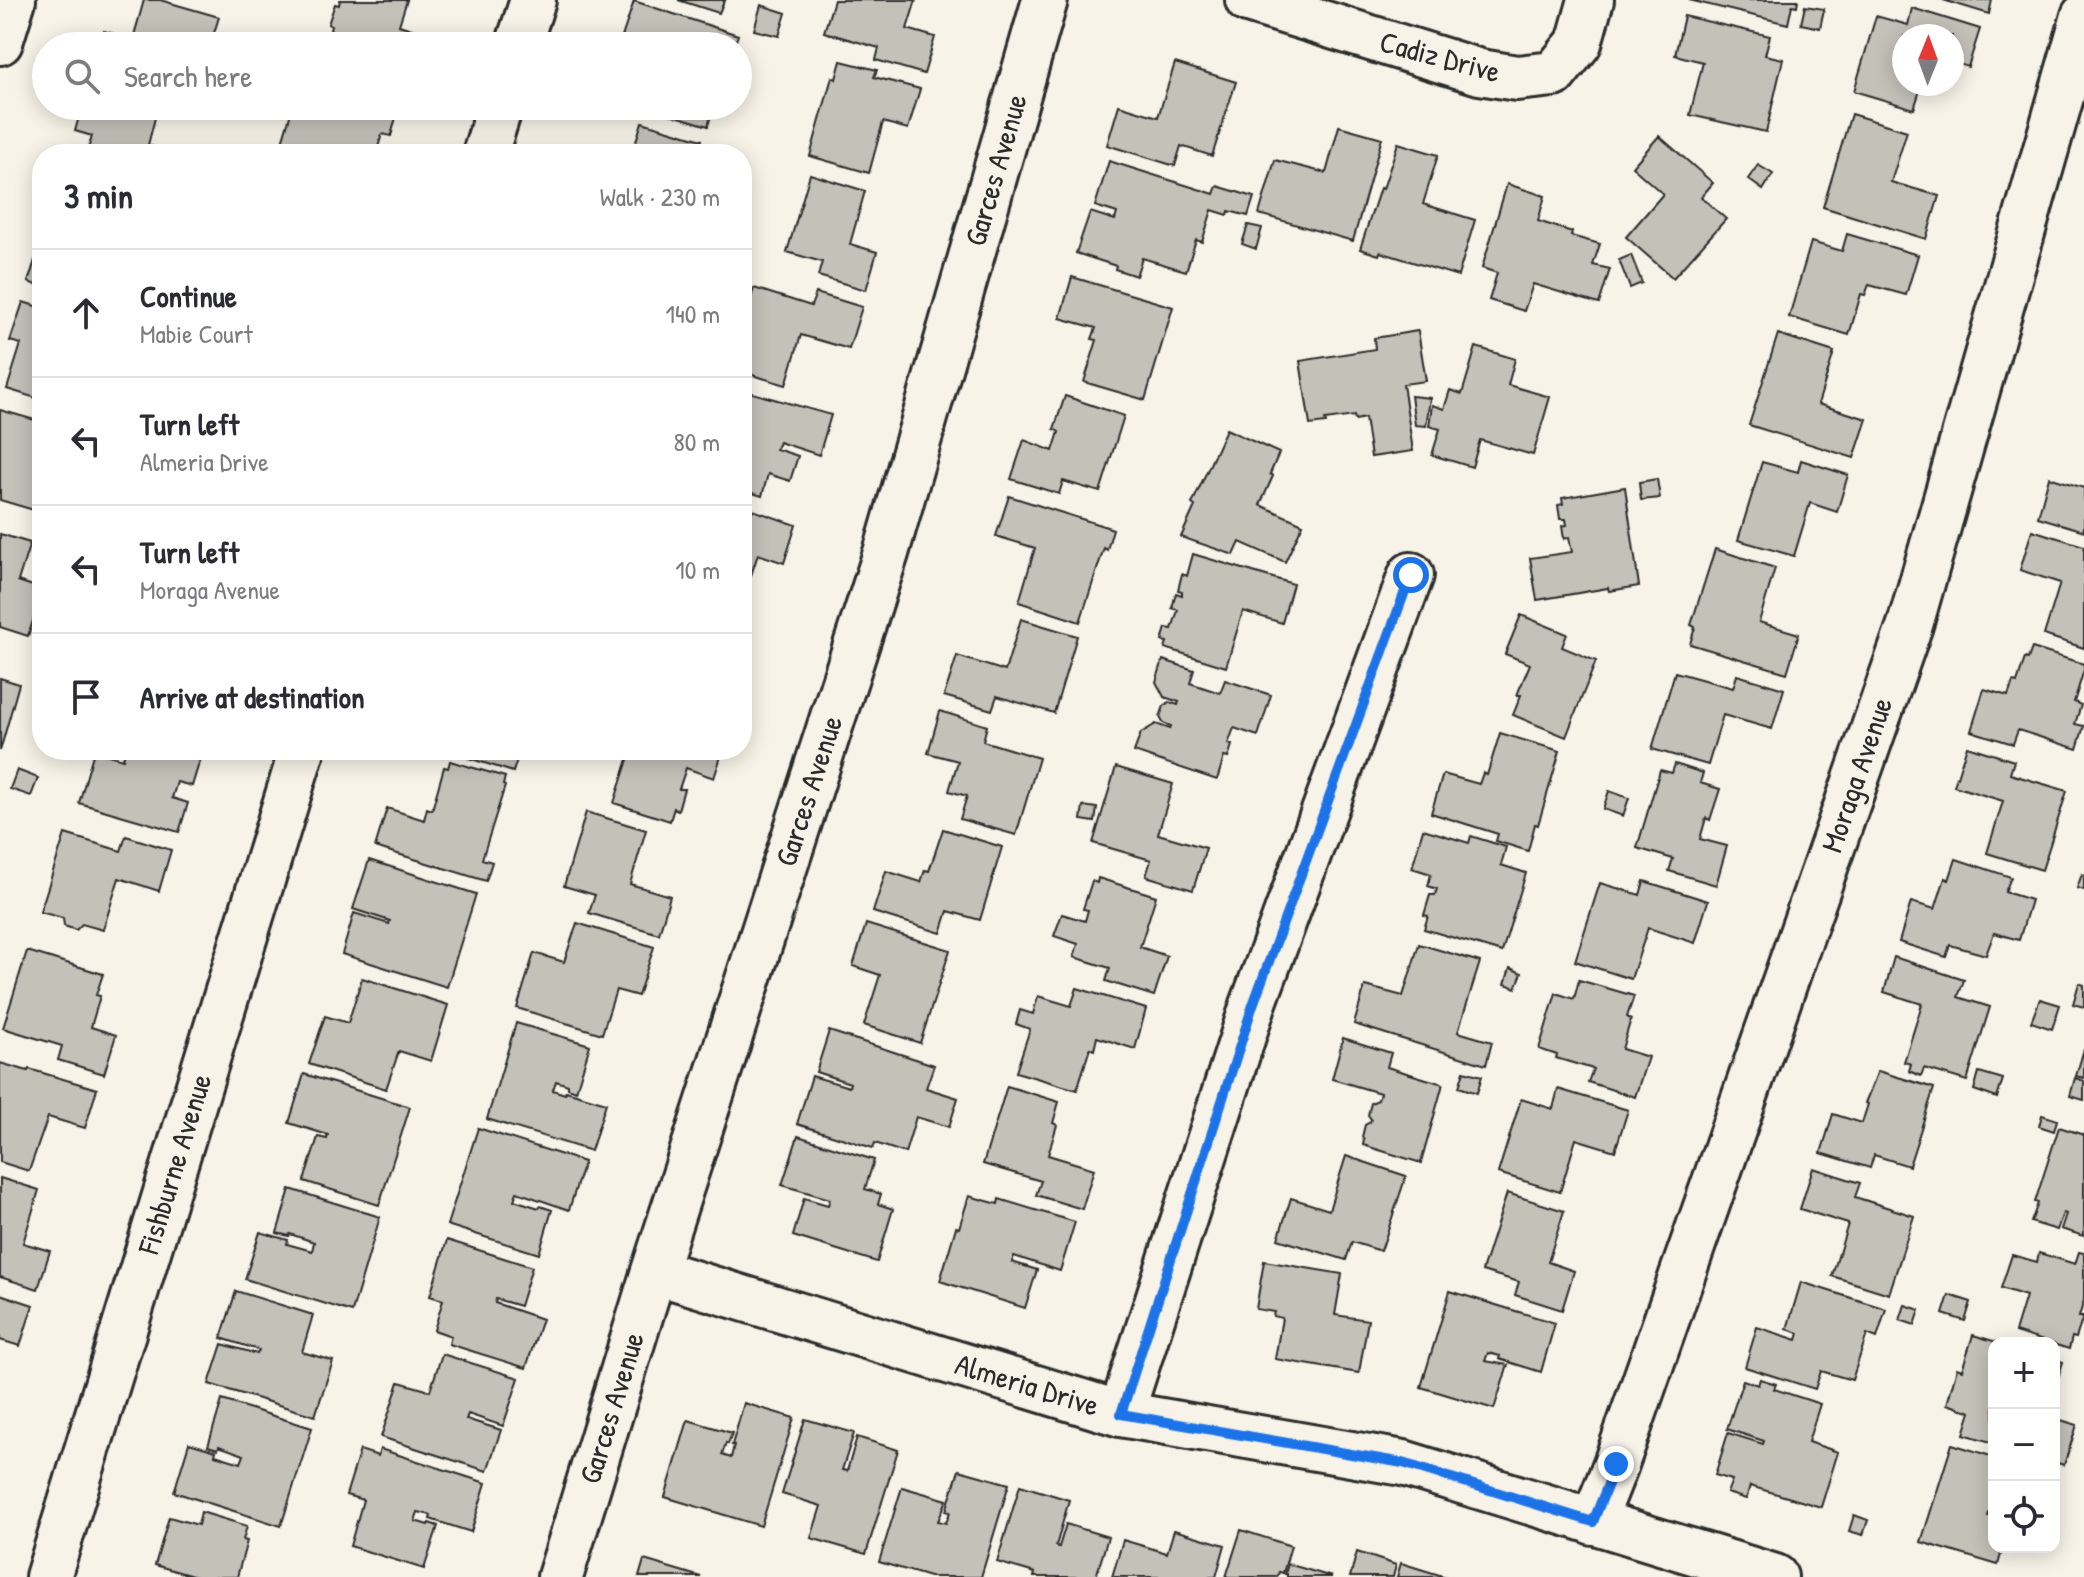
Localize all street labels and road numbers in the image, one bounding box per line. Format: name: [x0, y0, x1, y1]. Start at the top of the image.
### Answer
street label: Cadiz Drive: [1376, 21, 1505, 91]
street label: Garces Avenue: [954, 89, 1036, 250]
street label: Moraga Avenue: [1811, 692, 1901, 857]
street label: Garces Avenue: [765, 710, 851, 871]
street label: Fishburne Avenue: [127, 1069, 220, 1260]
street label: Garces Avenue: [569, 1327, 653, 1488]
street label: Almeria Drive: [951, 1343, 1104, 1425]

